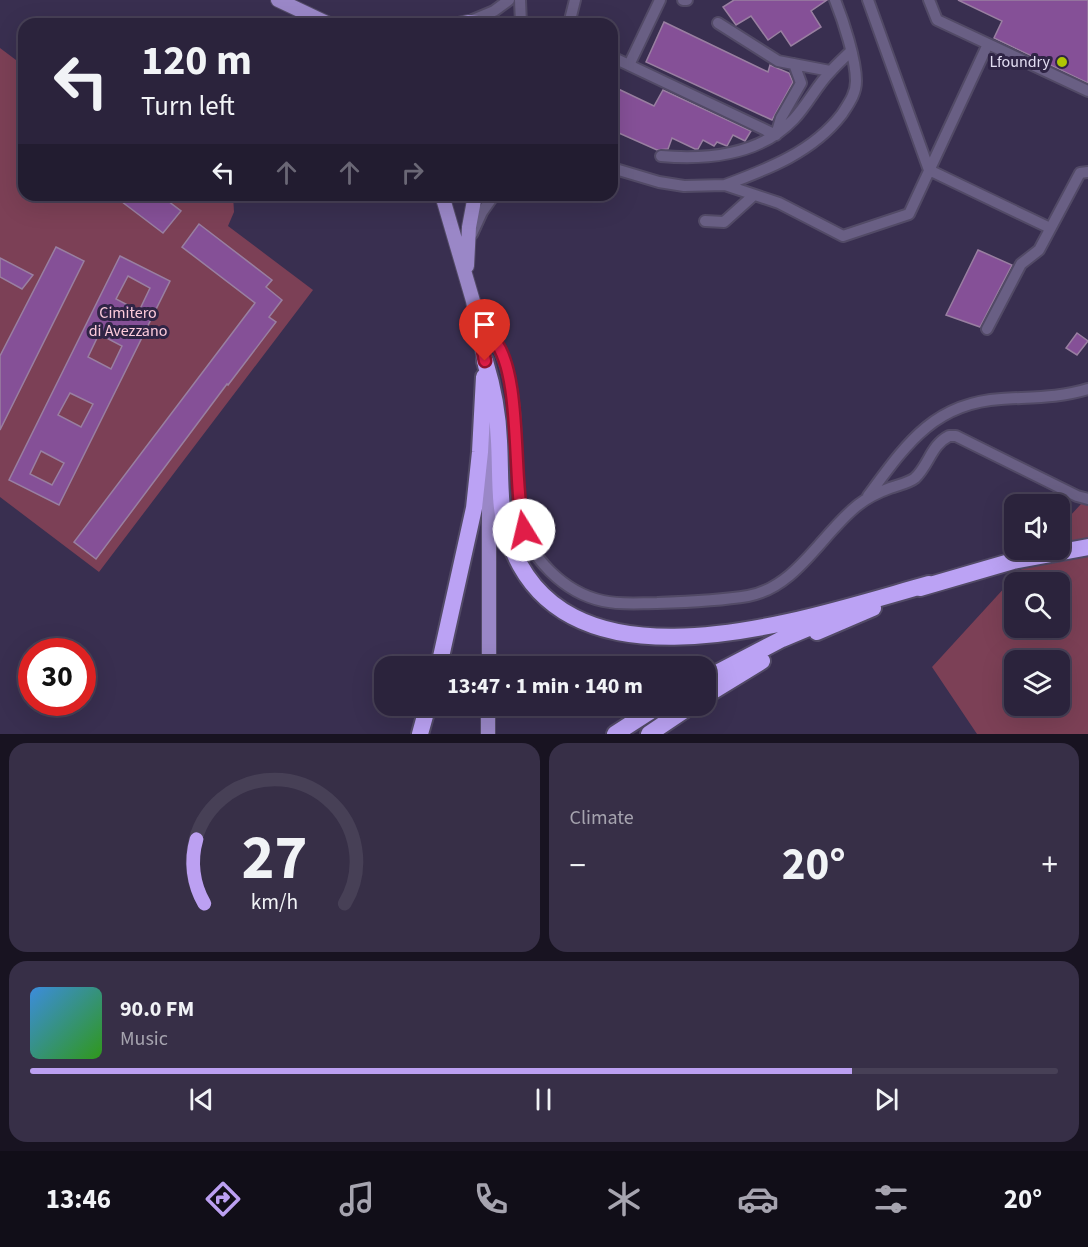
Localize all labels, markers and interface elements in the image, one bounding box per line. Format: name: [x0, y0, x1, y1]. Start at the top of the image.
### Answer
text: 120 m: [141, 31, 252, 91]
icon: left: [42, 42, 120, 120]
place label: Lfoundry: [989, 51, 1051, 73]
marker: Lfoundry: [1055, 55, 1069, 69]
text: Turn left: [141, 87, 235, 126]
icon: left: [207, 156, 240, 189]
icon: ahead: [270, 156, 303, 189]
icon: ahead: [333, 156, 366, 189]
icon: right: [396, 156, 429, 189]
pin: [459, 299, 510, 361]
park label: Cimitero di Avezzano: [89, 302, 167, 342]
icon: arrive: [468, 308, 501, 341]
map controls: [1004, 494, 1070, 716]
button: sound: [1004, 494, 1070, 560]
position arrow: [492, 498, 556, 562]
button: search: [1004, 572, 1070, 638]
speed limit sign: 30: [18, 638, 96, 716]
button: layers: [1004, 650, 1070, 716]
text: 13:47 · 1 min · 140 m: [447, 670, 643, 702]
text: Climate: [570, 804, 634, 832]
text: 27: [241, 814, 307, 903]
text: 20°: [782, 833, 846, 897]
text: −: [570, 842, 586, 889]
text: +: [1042, 842, 1058, 889]
text: km/h: [250, 888, 298, 919]
text: 90.0 FM: [120, 993, 194, 1025]
text: Music: [120, 1025, 168, 1053]
icon: previous: [185, 1083, 218, 1116]
icon: pause: [527, 1083, 560, 1116]
icon: next: [870, 1083, 903, 1116]
icon: directions: [202, 1178, 244, 1220]
icon: music: [336, 1178, 378, 1220]
icon: phone: [470, 1178, 512, 1220]
icon: climate: [603, 1178, 645, 1220]
icon: car: [737, 1178, 779, 1220]
icon: filters: [870, 1178, 912, 1220]
text: 13:46: [46, 1180, 111, 1219]
text: 20°: [1004, 1180, 1042, 1219]

